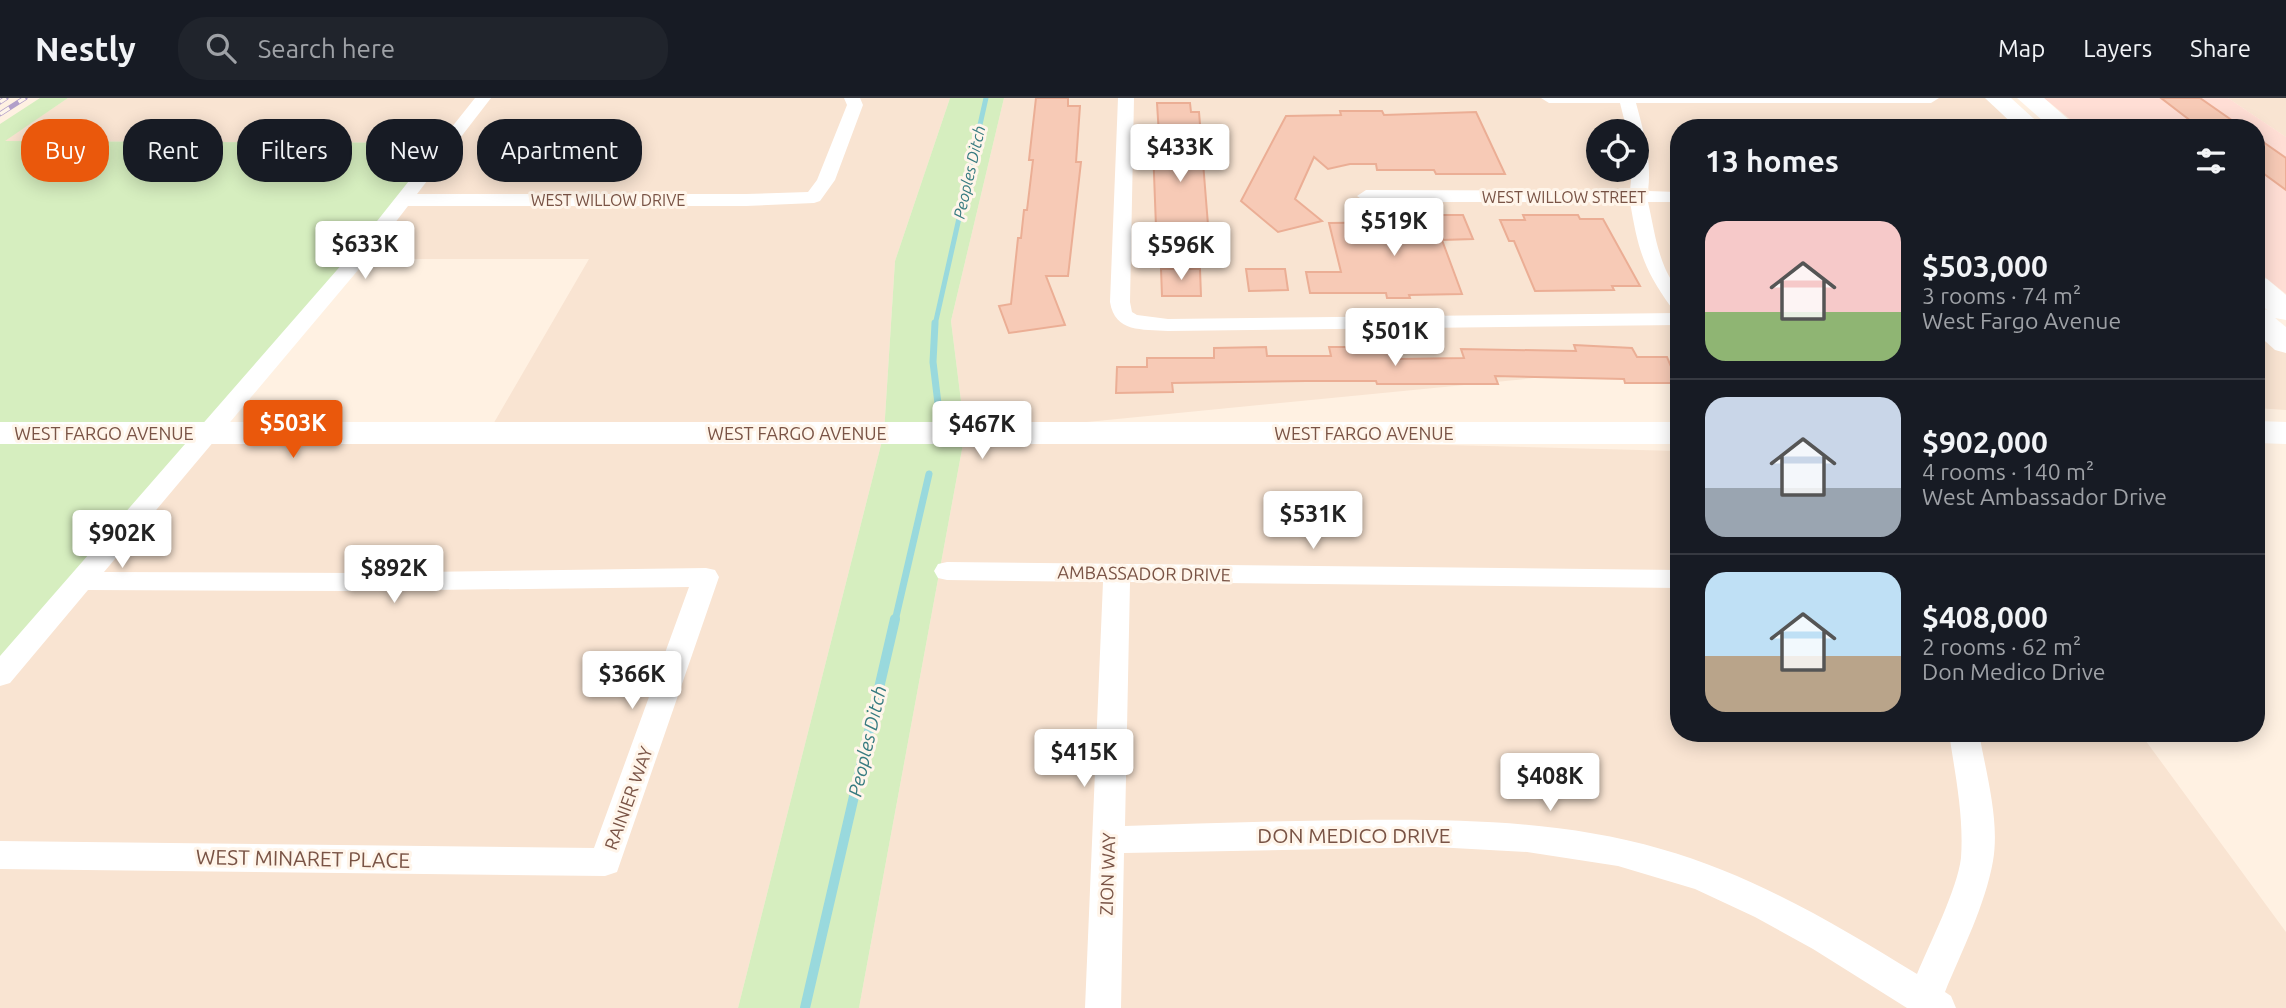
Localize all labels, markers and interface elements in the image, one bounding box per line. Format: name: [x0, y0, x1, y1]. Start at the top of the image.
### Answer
search box: [178, 17, 668, 80]
icon: search: [202, 29, 240, 67]
text: Nestly: [35, 30, 136, 67]
text: Search here: [258, 34, 395, 63]
text: Map: [1998, 35, 2045, 62]
text: Layers: [2083, 35, 2152, 62]
text: Share: [2190, 35, 2251, 62]
chip: Buy: [21, 119, 109, 182]
chip: Rent: [123, 119, 223, 182]
chip: Filters: [237, 119, 352, 182]
chip: New: [366, 119, 463, 182]
chip: Apartment: [477, 119, 642, 182]
map controls: [1586, 119, 1649, 182]
button: locate: [1586, 119, 1649, 182]
water label: Peoples Ditch: [950, 124, 988, 220]
pin: $433K: [1131, 125, 1229, 184]
text: $433K: [1146, 134, 1214, 159]
icon: filters: [2192, 142, 2230, 180]
text: 13 homes: [1705, 144, 1839, 178]
street label: WEST WILLOW STREET: [1482, 188, 1646, 206]
street label: WEST WILLOW DRIVE: [531, 191, 685, 209]
pin: $519K: [1345, 198, 1443, 258]
text: $519K: [1360, 208, 1428, 233]
pin: $633K: [316, 222, 414, 281]
pin: $596K: [1132, 222, 1230, 282]
text: $633K: [331, 231, 399, 256]
text: $596K: [1147, 232, 1215, 257]
icon: home: [1761, 249, 1845, 333]
text: $503,000: [1922, 249, 2048, 283]
text: 3 rooms · 74 m²: [1922, 283, 2081, 308]
pin: $501K: [1346, 308, 1444, 368]
text: West Fargo Avenue: [1922, 308, 2121, 333]
text: $501K: [1361, 318, 1429, 343]
pin: $503K: [244, 400, 342, 460]
pin: $467K: [933, 402, 1031, 461]
text: $503K: [259, 410, 327, 435]
text: $467K: [948, 411, 1016, 436]
street label: WEST FARGO AVENUE: [14, 423, 194, 443]
street label: WEST FARGO AVENUE: [707, 423, 887, 443]
street label: WEST FARGO AVENUE: [1274, 423, 1454, 443]
icon: home: [1761, 425, 1845, 509]
text: $902,000: [1922, 425, 2048, 459]
text: 4 rooms · 140 m²: [1922, 459, 2094, 484]
text: West Ambassador Drive: [1922, 484, 2167, 509]
pin: $531K: [1264, 491, 1362, 551]
text: $531K: [1279, 501, 1347, 526]
pin: $902K: [73, 510, 171, 570]
text: $902K: [88, 520, 156, 545]
pin: $892K: [345, 546, 443, 605]
text: $892K: [360, 555, 428, 580]
street label: AMBASSADOR DRIVE: [1057, 561, 1231, 585]
icon: home: [1761, 600, 1845, 684]
text: $408,000: [1922, 600, 2048, 634]
text: 2 rooms · 62 m²: [1922, 634, 2081, 659]
pin: $366K: [583, 652, 681, 711]
text: Don Medico Drive: [1922, 659, 2106, 684]
text: $366K: [598, 661, 666, 686]
water label: Peoples Ditch: [844, 683, 890, 799]
pin: $415K: [1035, 730, 1133, 789]
text: $415K: [1050, 739, 1118, 764]
street label: RAINIER WAY: [600, 743, 656, 852]
pin: $408K: [1501, 754, 1599, 813]
text: $408K: [1516, 763, 1584, 788]
street label: DON MEDICO DRIVE: [1257, 823, 1451, 847]
street label: ZION WAY: [1096, 832, 1118, 916]
street label: WEST MINARET PLACE: [196, 844, 410, 872]

